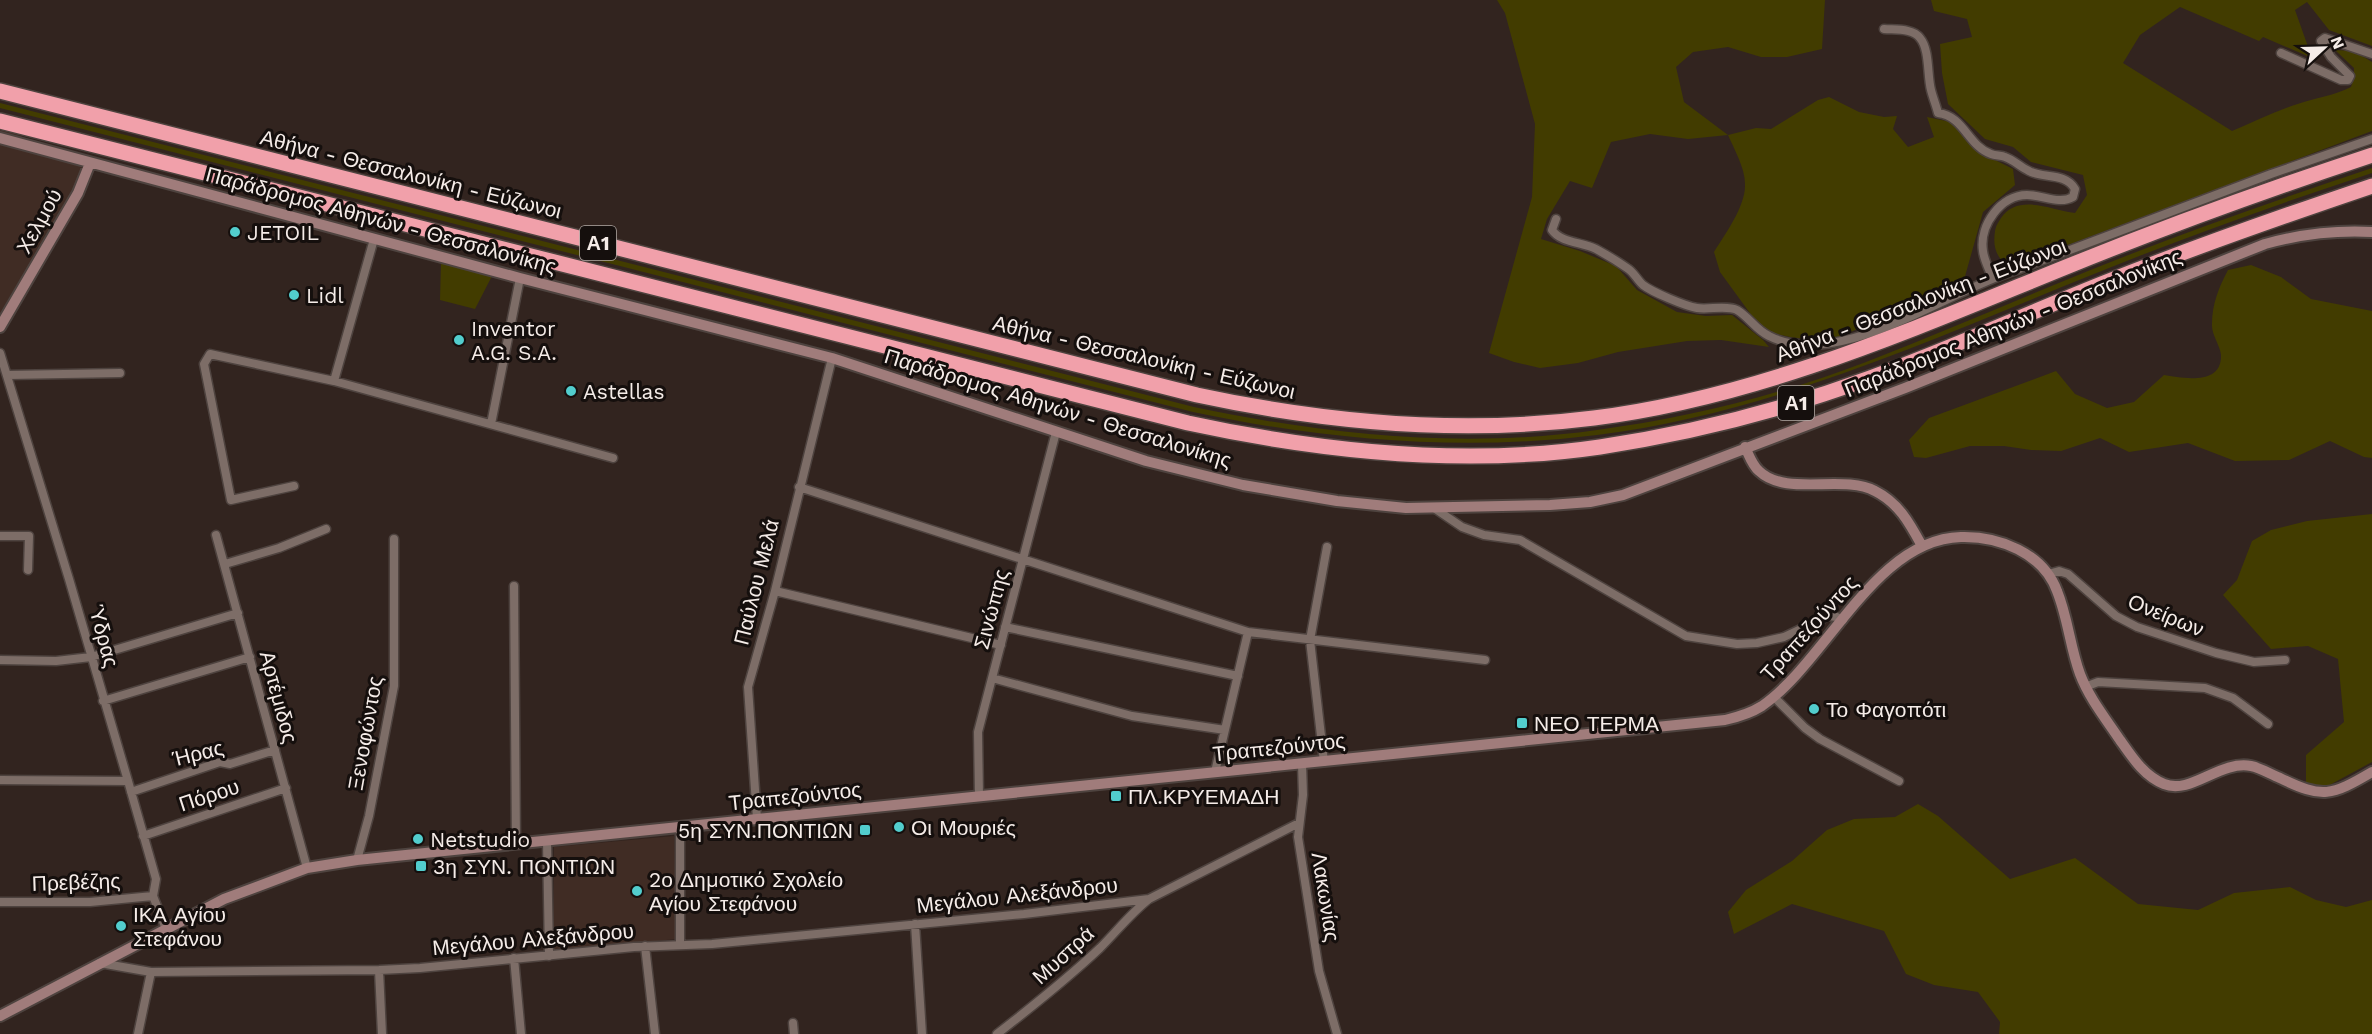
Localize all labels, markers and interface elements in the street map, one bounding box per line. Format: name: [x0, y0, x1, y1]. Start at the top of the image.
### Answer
north arrow: [2294, 18, 2354, 78]
text: N: [2326, 34, 2348, 52]
street label: Αθήνα - Θεσσαλονίκη - Εύζωνοι: [258, 124, 565, 224]
street label: Παράδρομος Αθηνών - Θεσσαλονίκης: [203, 161, 559, 279]
street label: Χελμού: [11, 184, 67, 258]
place label: JETOIL: [247, 220, 319, 245]
marker: JETOIL: [228, 225, 242, 239]
road number: Α1: [580, 226, 616, 260]
street label: Αθήνα - Θεσσαλονίκη - Εύζωνοι: [1772, 233, 2070, 367]
street label: Παράδρομος Αθηνών - Θεσσαλονίκης: [1841, 244, 2185, 402]
place label: Lidl: [306, 283, 344, 308]
marker: Lidl: [287, 288, 301, 302]
street label: Αθήνα - Θεσσαλονίκη - Εύζωνοι: [990, 310, 1298, 404]
place label: Inventor A.G. S.A.: [471, 316, 557, 365]
marker: Inventor A.G. S.A.: [452, 333, 466, 347]
street label: Παράδρομος Αθηνών - Θεσσαλονίκης: [881, 343, 1235, 473]
place label: Astellas: [583, 379, 665, 404]
marker: Astellas: [564, 384, 578, 398]
road number: Α1: [1778, 386, 1814, 420]
street label: Παύλου Μελά: [728, 517, 784, 647]
street label: Σινώπης: [968, 566, 1014, 652]
street label: Τραπεζούντος: [1755, 570, 1863, 686]
street label: Ονείρων: [2124, 588, 2208, 642]
street label: Ύδρας: [84, 602, 124, 670]
street label: Αρτέμιδος: [255, 648, 303, 746]
street label: Ξενοφώντος: [343, 674, 387, 792]
place label: Το Φαγοπότι: [1826, 697, 1947, 722]
marker: Το Φαγοπότι: [1807, 702, 1821, 716]
place label: ΝΕΟ ΤΕΡΜΑ: [1534, 711, 1659, 736]
marker: ΝΕΟ ΤΕΡΜΑ: [1515, 716, 1529, 730]
street label: Τραπεζούντος: [1212, 728, 1346, 766]
street label: Ήρας: [169, 735, 226, 772]
street label: Πόρου: [176, 774, 242, 816]
street label: Τραπεζούντος: [728, 777, 862, 815]
place label: ΠΛ.ΚΡΥΕΜΑΔΗ: [1128, 784, 1280, 809]
marker: ΠΛ.ΚΡΥΕΜΑΔΗ: [1109, 789, 1123, 803]
place label: Οι Μουριές: [911, 815, 1016, 840]
place label: 5η ΣΥΝ.ΠΟΝΤΙΩΝ: [678, 818, 853, 843]
marker: Οι Μουριές: [892, 820, 906, 834]
marker: 5η ΣΥΝ.ΠΟΝΤΙΩΝ: [858, 823, 872, 837]
place label: Netstudio: [430, 827, 530, 852]
marker: Netstudio: [411, 832, 425, 846]
street label: Λακωνίας: [1307, 850, 1345, 944]
place label: 3η ΣΥΝ. ΠΟΝΤΙΩΝ: [433, 854, 615, 879]
marker: 3η ΣΥΝ. ΠΟΝΤΙΩΝ: [414, 859, 428, 873]
place label: 2ο Δημοτικό Σχολείο Αγίου Στεφάνου: [649, 867, 843, 916]
street label: Πρεβέζης: [31, 868, 121, 896]
street label: Μεγάλου Αλεξάνδρου: [915, 872, 1119, 918]
marker: 2ο Δημοτικό Σχολείο Αγίου Στεφάνου: [630, 884, 644, 898]
place label: ΙΚΑ Αγίου Στεφάνου: [133, 902, 226, 951]
street label: Μεγάλου Αλεξάνδρου: [431, 918, 635, 960]
marker: ΙΚΑ Αγίου Στεφάνου: [114, 919, 128, 933]
street label: Μυστρά: [1027, 921, 1099, 989]

